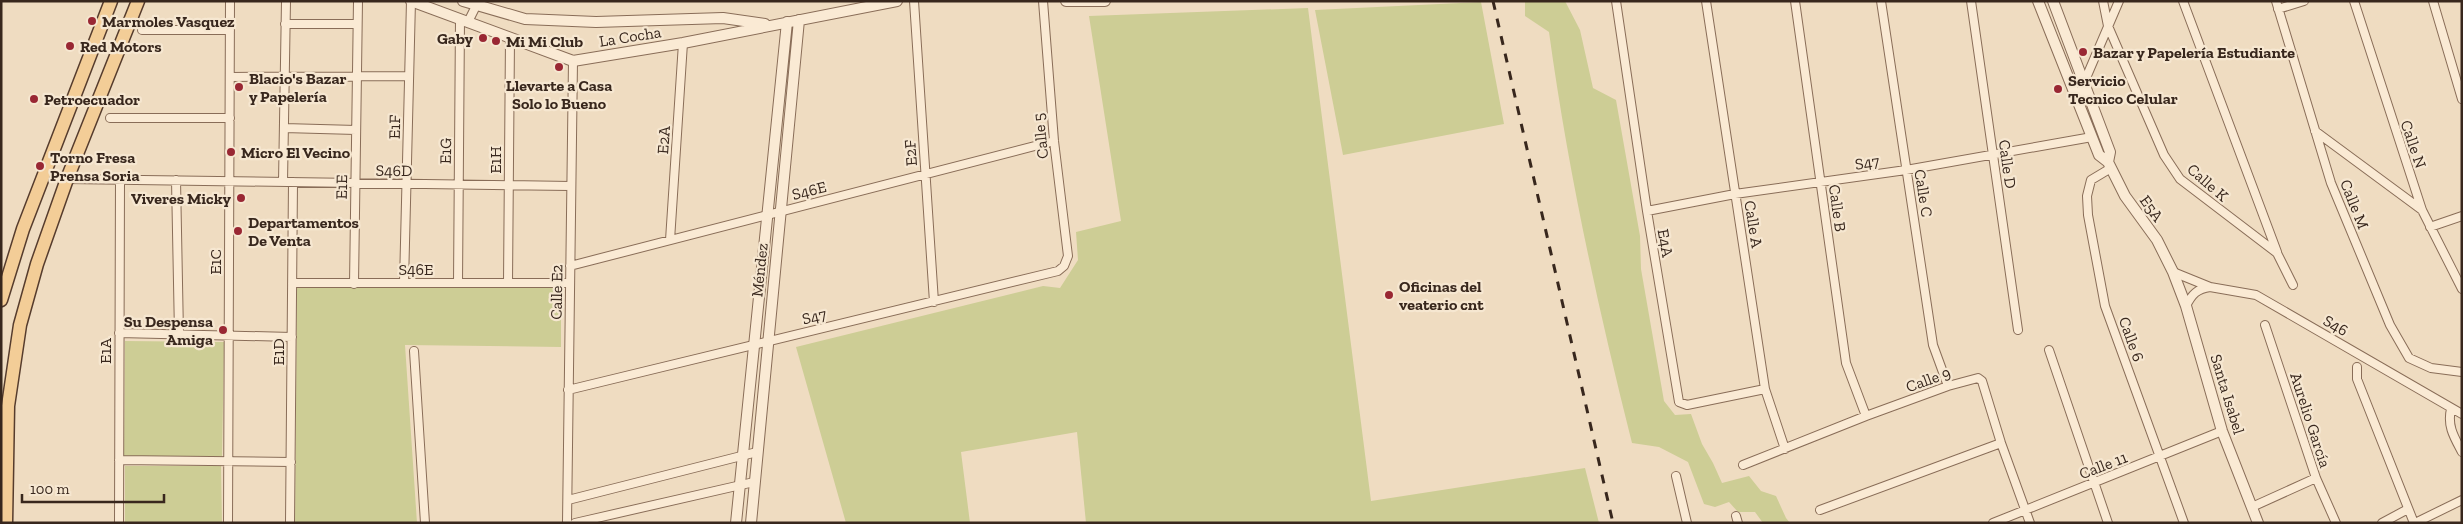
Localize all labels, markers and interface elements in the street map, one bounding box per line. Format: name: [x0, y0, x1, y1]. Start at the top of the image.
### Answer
place label: Marmoles Vasquez: [102, 12, 235, 31]
marker: Marmoles Vasquez: [86, 15, 98, 27]
street label: La Cocha: [598, 22, 663, 51]
place label: Gaby: [437, 29, 474, 48]
marker: Gaby: [477, 32, 489, 44]
place label: Mi Mi Club: [506, 32, 583, 51]
marker: Mi Mi Club: [490, 35, 502, 47]
place label: Red Motors: [80, 37, 162, 56]
marker: Red Motors: [64, 40, 76, 52]
place label: Bazar y Papelería Estudiante: [2093, 43, 2295, 62]
marker: Bazar y Papelería Estudiante: [2077, 46, 2089, 58]
marker: Llevarte a Casa Solo lo Bueno: [553, 61, 565, 73]
place label: Blacio's Bazar y Papelería: [249, 69, 347, 106]
place label: Servicio Tecnico Celular: [2068, 71, 2178, 108]
place label: Llevarte a Casa Solo lo Bueno: [506, 76, 612, 113]
marker: Blacio's Bazar y Papelería: [233, 81, 245, 93]
marker: Servicio Tecnico Celular: [2052, 83, 2064, 95]
place label: Petroecuador: [44, 90, 140, 109]
marker: Petroecuador: [28, 93, 40, 105]
street label: Calle 5: [1029, 112, 1052, 160]
street label: E1F: [385, 115, 404, 139]
street label: Calle N: [2396, 118, 2431, 171]
street label: E2A: [653, 125, 674, 155]
street label: E1G: [436, 138, 455, 164]
street label: Calle D: [1995, 138, 2020, 190]
street label: E2F: [900, 139, 921, 167]
place label: Micro El Vecino: [241, 143, 351, 162]
marker: Micro El Vecino: [225, 146, 237, 158]
street label: E1H: [486, 146, 505, 174]
place label: Torno Fresa Prensa Soria: [50, 148, 140, 185]
street label: S47: [1854, 151, 1881, 174]
street label: Calle K: [2183, 159, 2233, 206]
marker: Torno Fresa Prensa Soria: [34, 160, 46, 172]
street label: S46D: [375, 161, 413, 180]
street label: Calle C: [1910, 168, 1937, 218]
street label: E1E: [332, 174, 351, 200]
street label: S46E: [790, 177, 828, 204]
street label: Calle M: [2336, 177, 2373, 232]
street label: Calle B: [1825, 183, 1850, 233]
place label: Viveres Micky: [131, 189, 232, 208]
street label: E5A: [2136, 191, 2168, 226]
marker: Viveres Micky: [235, 192, 247, 204]
street label: Calle A: [1740, 199, 1767, 250]
place label: Departamentos De Venta: [248, 213, 359, 250]
marker: Departamentos De Venta: [232, 225, 244, 237]
street label: E4A: [1654, 227, 1677, 259]
street label: Méndez: [747, 242, 772, 298]
street label: E1C: [206, 249, 225, 275]
street label: S46E: [398, 260, 434, 279]
street label: Calle E2: [547, 264, 566, 320]
place label: Oficinas del veaterio cnt: [1399, 277, 1484, 314]
marker: Oficinas del veaterio cnt: [1383, 289, 1395, 301]
street label: S47: [800, 304, 829, 328]
street label: S46: [2320, 311, 2352, 340]
place label: Su Despensa Amiga: [124, 312, 213, 349]
street label: Calle 6: [2115, 314, 2148, 364]
marker: Su Despensa Amiga: [217, 324, 229, 336]
street label: E1A: [96, 337, 115, 364]
street label: E1D: [269, 339, 288, 365]
street label: Santa Isabel: [2206, 352, 2249, 437]
street label: Calle 9: [1903, 363, 1953, 396]
street label: Aurelio García: [2286, 370, 2335, 470]
street label: Calle 11: [2076, 448, 2130, 483]
scale bar: [22, 472, 165, 504]
text: 100 m: [30, 480, 69, 498]

